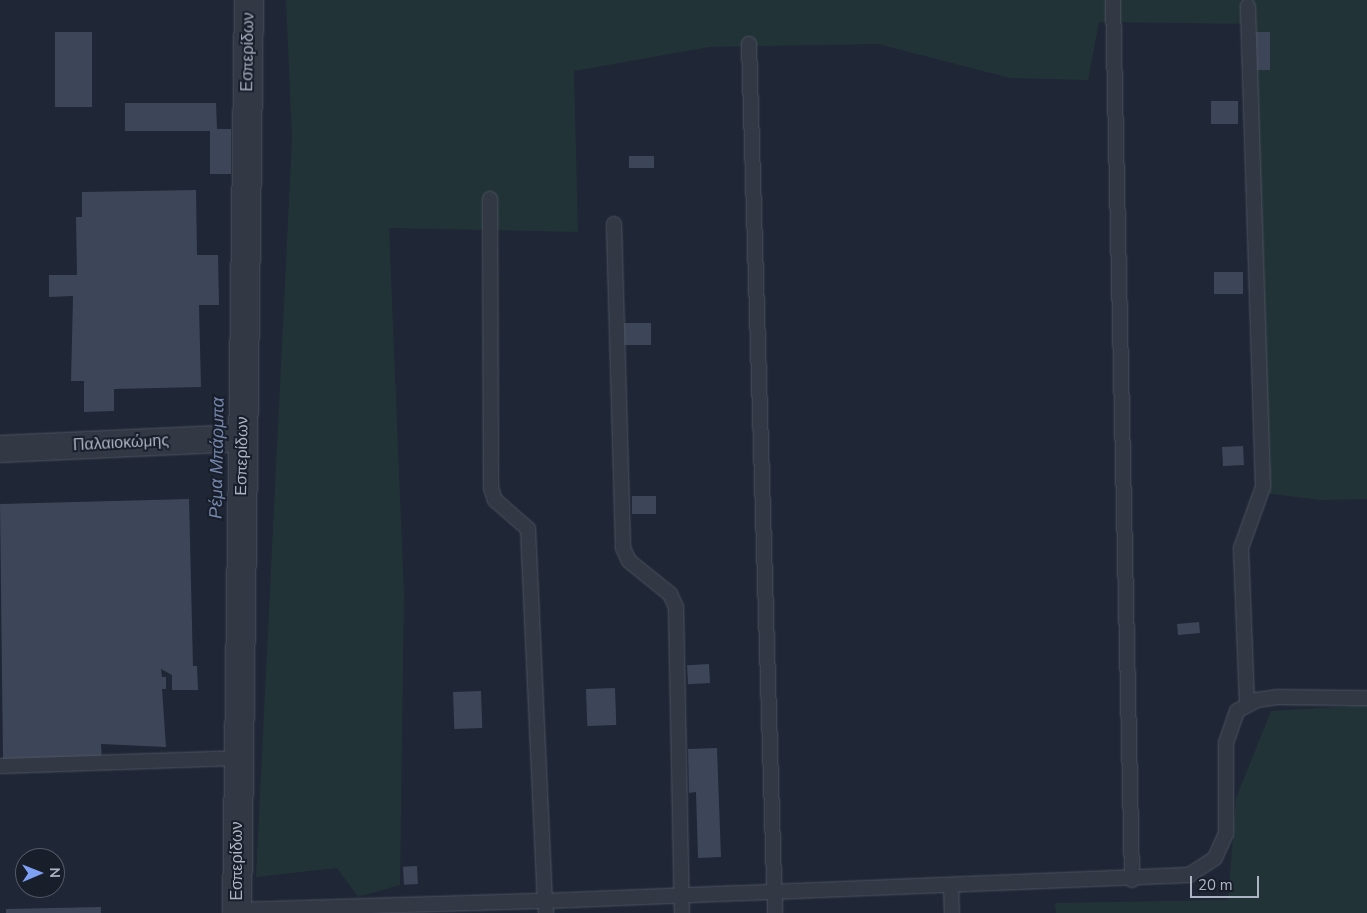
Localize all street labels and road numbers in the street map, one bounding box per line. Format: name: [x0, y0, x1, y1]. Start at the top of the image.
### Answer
street label: Εσπερίδων: [238, 12, 258, 92]
street label: Εσπερίδων: [232, 416, 252, 496]
street label: Παλαιοκώμης: [72, 431, 170, 455]
street label: Εσπερίδων: [227, 821, 247, 901]

